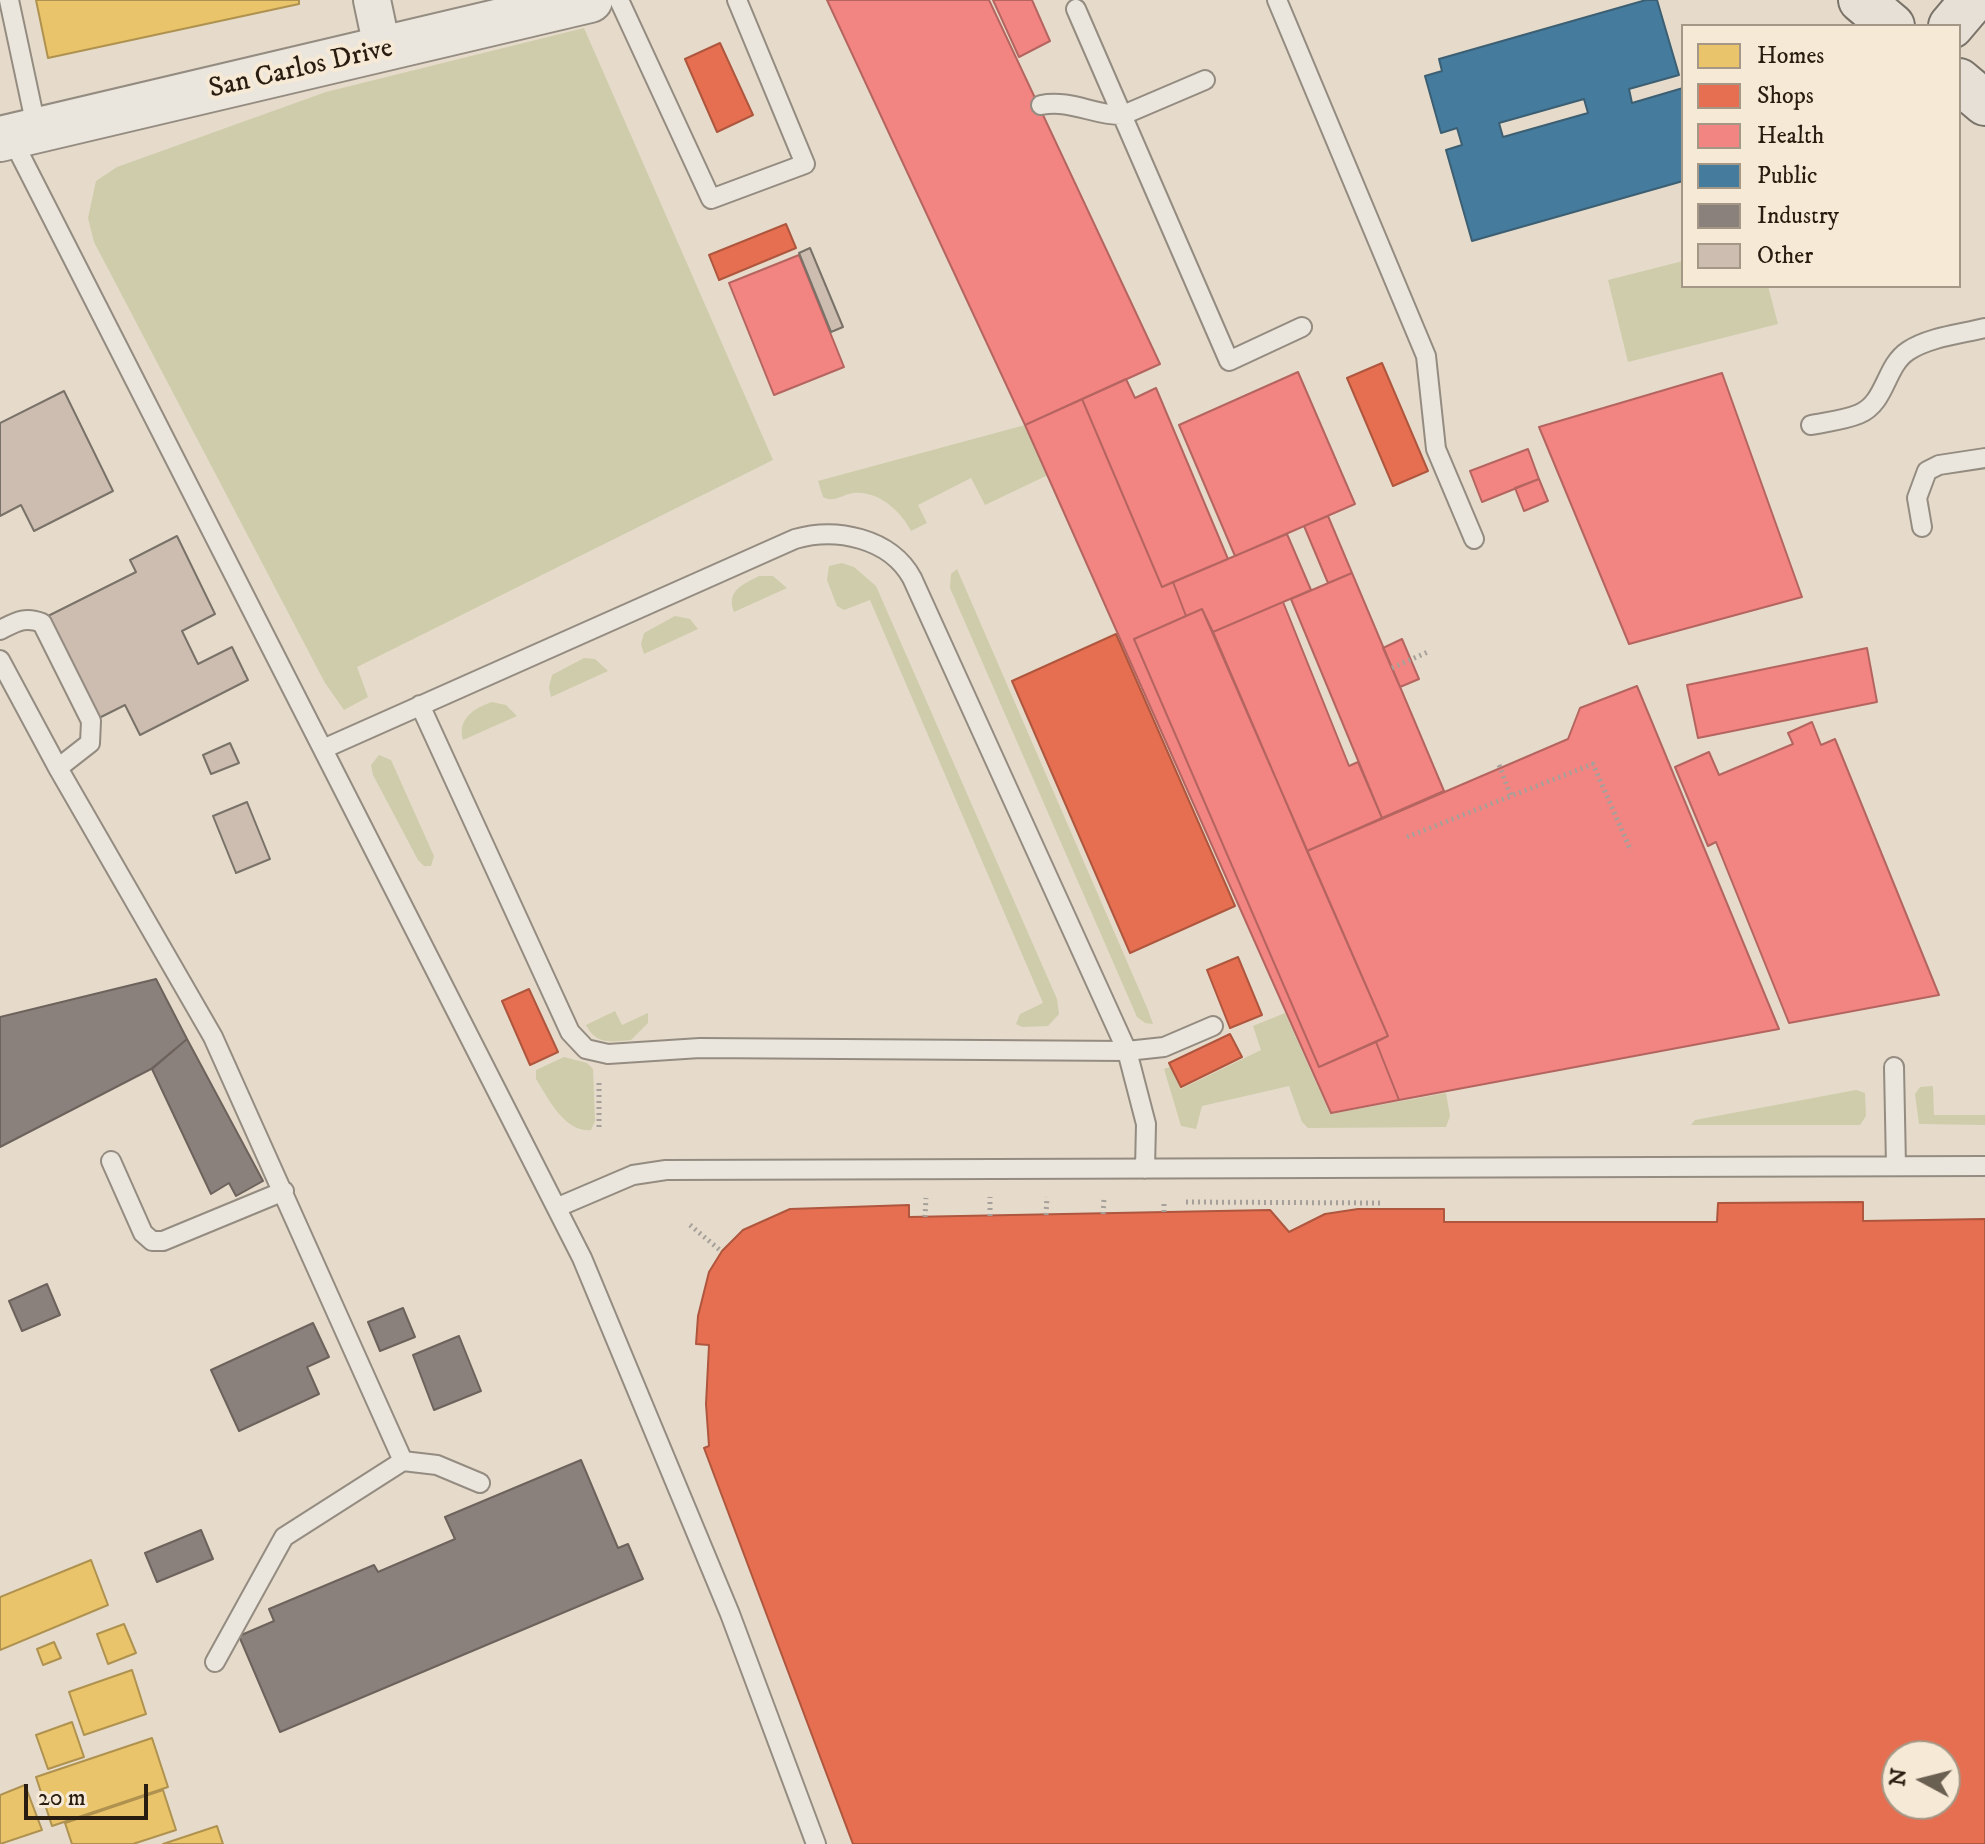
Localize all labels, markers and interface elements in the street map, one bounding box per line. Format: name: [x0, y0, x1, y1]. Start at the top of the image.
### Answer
legend: [1681, 24, 1961, 288]
street label: San Carlos Drive: [206, 33, 396, 107]
text: Homes: [1757, 41, 1824, 71]
text: Shops: [1757, 81, 1814, 111]
text: Health: [1757, 121, 1824, 151]
text: Public: [1757, 161, 1817, 191]
text: Industry: [1757, 201, 1839, 231]
text: Other: [1757, 241, 1813, 271]
north arrow: [1881, 1740, 1961, 1820]
text: N: [1884, 1767, 1913, 1788]
scale bar: [28, 1768, 152, 1818]
text: 20 m: [38, 1783, 86, 1813]

